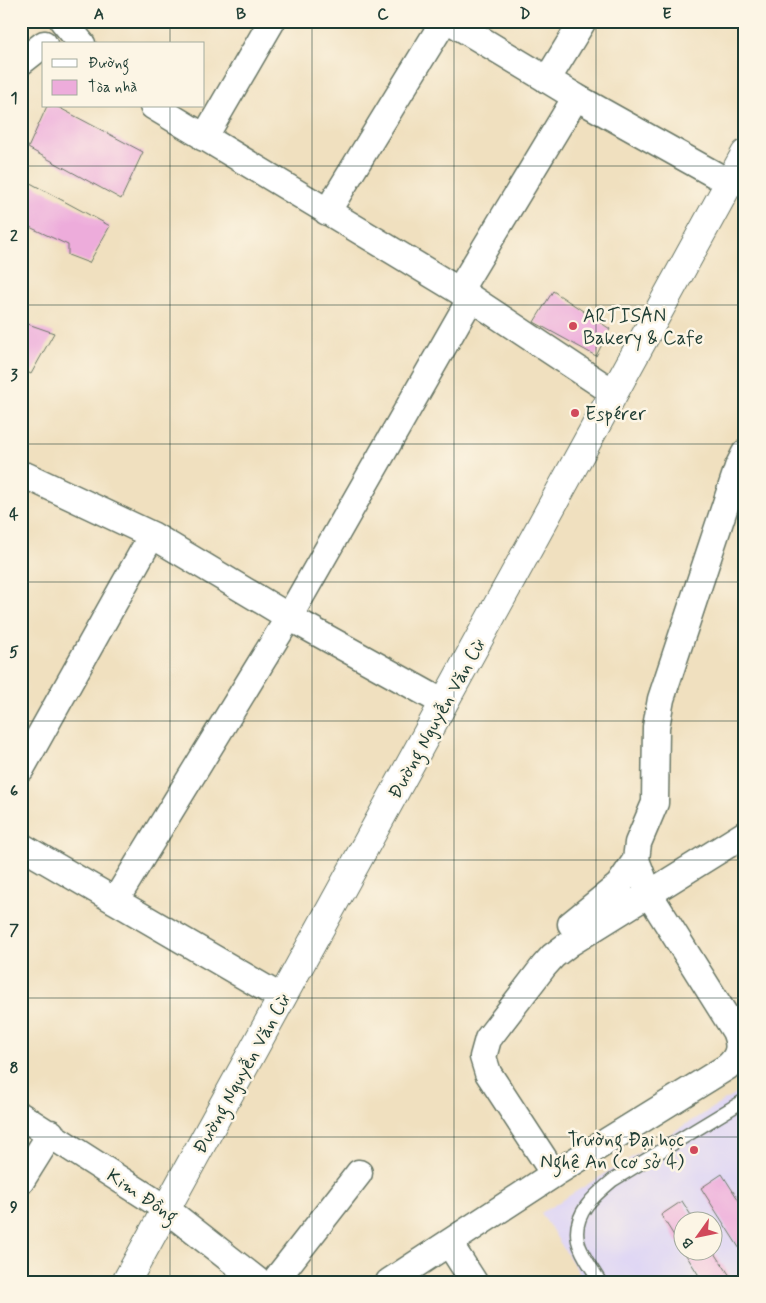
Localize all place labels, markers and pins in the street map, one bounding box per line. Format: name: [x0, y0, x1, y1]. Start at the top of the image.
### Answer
place label: ARTISAN Bakery & Cafe: [583, 304, 703, 352]
marker: ARTISAN Bakery & Cafe: [567, 320, 579, 332]
place label: Espérer: [585, 402, 646, 427]
marker: Espérer: [569, 407, 581, 419]
place label: Trường Đại học Nghệ An (cơ sở 4): [540, 1128, 684, 1178]
marker: Trường Đại học Nghệ An (cơ sở 4): [688, 1144, 700, 1156]

